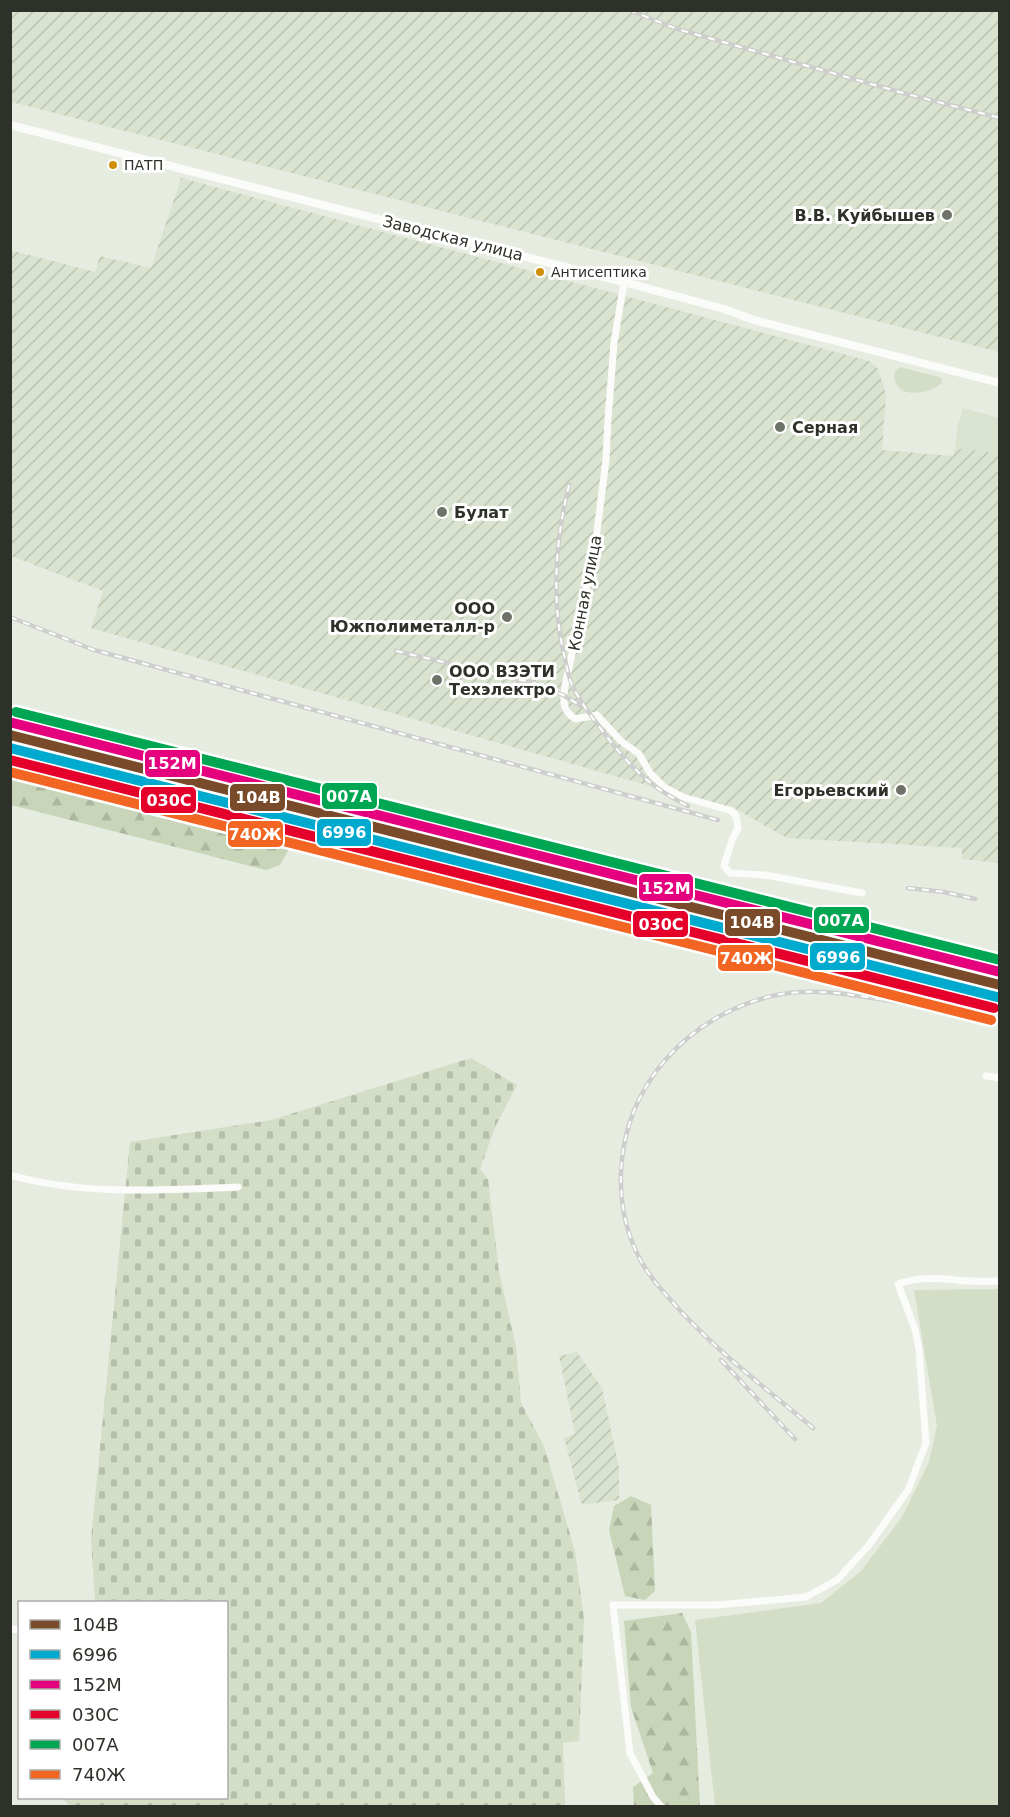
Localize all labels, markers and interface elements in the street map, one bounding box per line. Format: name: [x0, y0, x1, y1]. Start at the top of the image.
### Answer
place label: ПАТП: [124, 157, 163, 173]
marker: ПАТП: [107, 159, 119, 171]
place label: В.В. Куйбышев: [795, 206, 935, 225]
marker: В.В. Куйбышев: [940, 208, 954, 222]
street label: Заводская улица: [381, 211, 525, 265]
place label: Антисептика: [551, 264, 647, 280]
marker: Антисептика: [534, 266, 546, 278]
place label: Серная: [792, 418, 858, 437]
marker: Серная: [773, 420, 787, 434]
place label: Булат: [454, 503, 509, 522]
marker: Булат: [435, 505, 449, 519]
street label: Конная улица: [564, 534, 606, 652]
place label: ООО Южполиметалл-р: [330, 599, 495, 636]
marker: ООО Южполиметалл-р: [500, 610, 514, 624]
place label: ООО ВЗЭТИ Техэлектро: [449, 662, 556, 699]
marker: ООО ВЗЭТИ Техэлектро: [430, 673, 444, 687]
line badge: 152М: [144, 749, 201, 778]
text: 152М: [147, 754, 197, 773]
place label: Егорьевский: [773, 781, 889, 800]
line badge: 007А: [321, 782, 378, 810]
line badge: 104В: [229, 783, 286, 812]
marker: Егорьевский: [894, 783, 908, 797]
line badge: 030C: [140, 786, 197, 814]
text: 007А: [326, 787, 373, 806]
text: 104В: [235, 788, 281, 807]
text: 030C: [146, 791, 192, 810]
line badge: 6996: [316, 818, 372, 847]
line badge: 740Ж: [227, 820, 284, 848]
text: 6996: [322, 823, 366, 842]
text: 740Ж: [229, 825, 282, 844]
line badge: 152М: [638, 873, 694, 902]
text: 152М: [641, 879, 691, 898]
line badge: 007А: [813, 906, 870, 934]
line badge: 104В: [724, 908, 781, 937]
line badge: 030C: [632, 910, 689, 938]
text: 007А: [818, 911, 865, 930]
text: 104В: [729, 913, 775, 932]
text: 030C: [638, 915, 684, 934]
line badge: 6996: [809, 942, 866, 971]
line badge: 740Ж: [717, 944, 774, 972]
text: 6996: [816, 948, 860, 967]
text: 740Ж: [720, 949, 773, 968]
legend: [18, 1601, 228, 1799]
text: 104В: [72, 1614, 119, 1635]
text: 6996: [72, 1644, 118, 1665]
text: 152М: [72, 1674, 122, 1695]
text: 030C: [72, 1704, 119, 1725]
text: 007А: [72, 1734, 119, 1755]
text: 740Ж: [72, 1764, 126, 1785]

